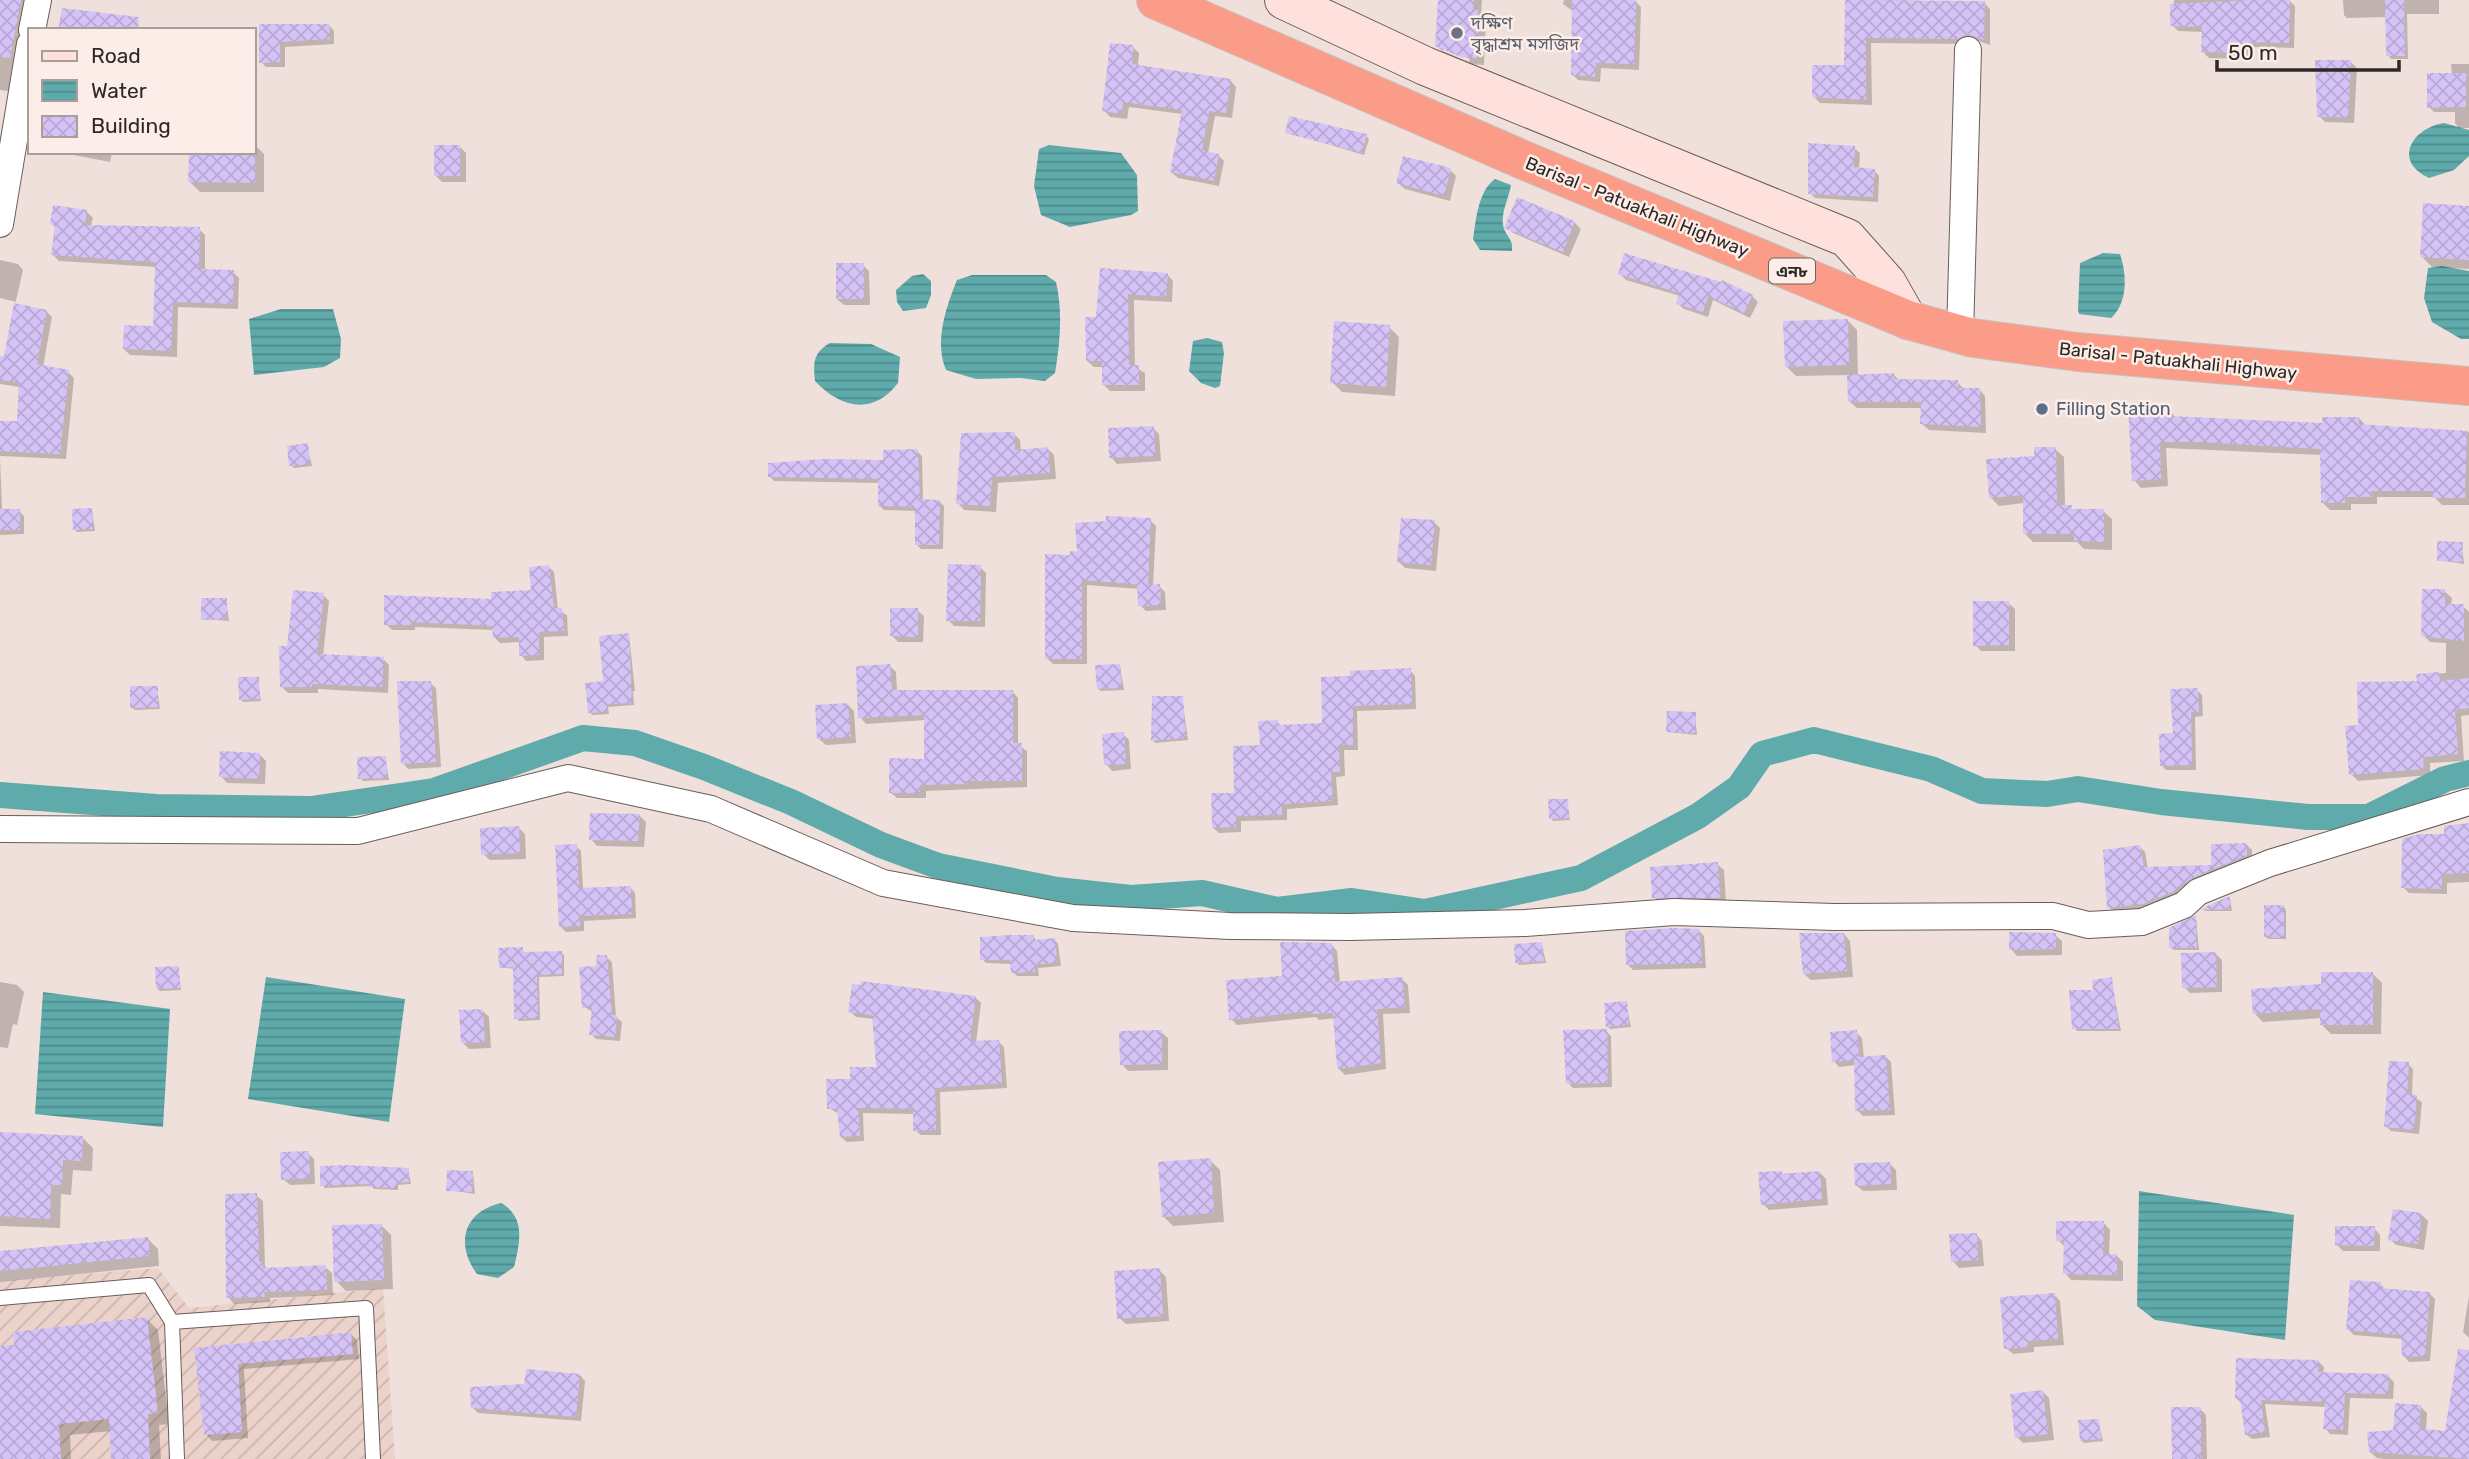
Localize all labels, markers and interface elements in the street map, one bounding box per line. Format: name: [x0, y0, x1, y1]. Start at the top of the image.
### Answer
place label: দক্ষিণ বৃদ্ধাশ্রম মসজিদ: [1470, 12, 1580, 55]
marker: দক্ষিণ বৃদ্ধাশ্রম মসজিদ: [1449, 25, 1465, 41]
legend: [28, 28, 256, 154]
scale bar: [2217, 28, 2399, 72]
text: 50 m: [2228, 40, 2278, 65]
text: Road: [91, 43, 141, 68]
text: Water: [91, 78, 147, 103]
text: Building: [91, 113, 171, 138]
street label: Barisal - Patuakhali Highway: [1522, 152, 1752, 262]
road number: এন৮: [1769, 258, 1815, 284]
street label: Barisal - Patuakhali Highway: [2058, 338, 2298, 384]
place label: Filling Station: [2056, 398, 2171, 420]
marker: Filling Station: [2034, 401, 2050, 417]

